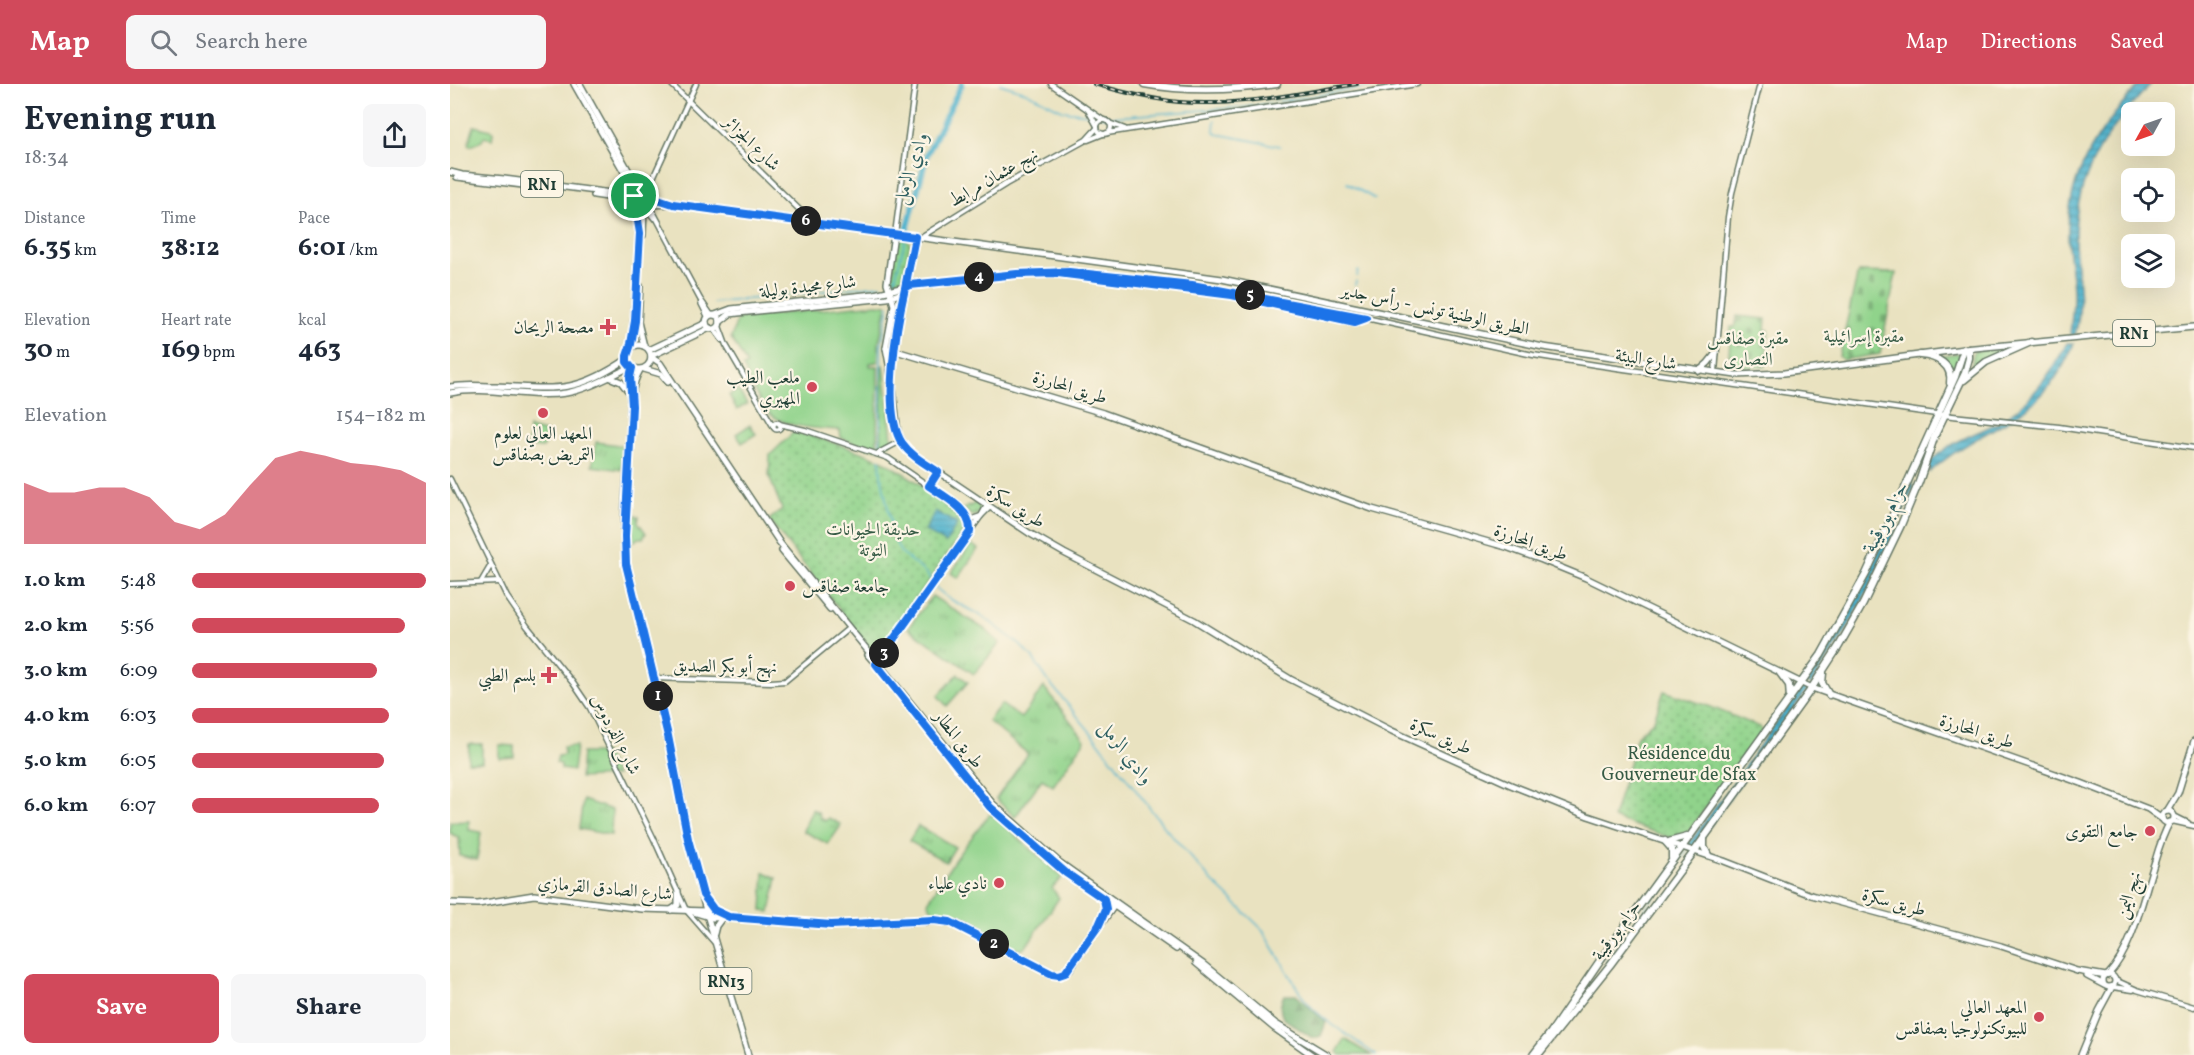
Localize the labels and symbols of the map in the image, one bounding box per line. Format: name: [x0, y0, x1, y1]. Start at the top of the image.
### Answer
north arrow: [2121, 102, 2175, 156]
street label: شارع الجزائر: [715, 109, 785, 178]
water label: وادي الرمل: [887, 128, 937, 209]
street label: نهج عثمان مرابط: [944, 143, 1044, 216]
pin: [608, 170, 659, 221]
road number: RN1: [521, 171, 563, 197]
pin: 6: [791, 206, 821, 236]
pin: 4: [964, 262, 994, 292]
street label: شارع مجيدة بوليلة: [758, 270, 858, 306]
street label: الطريق الوطنية تونس - رأس جدير: [1336, 276, 1532, 343]
pin: 5: [1235, 280, 1265, 310]
place label: مصحة الريحان: [513, 316, 594, 341]
marker: مصحة الريحان: [599, 318, 617, 336]
road number: RN1: [2113, 320, 2155, 346]
park label: مقبرة إسرائيلية: [1823, 325, 1905, 350]
park label: مقبرة صفاقس النصارى: [1707, 327, 1789, 373]
street label: شارع البيئة: [1613, 343, 1678, 379]
street label: طريق المحارزة: [1029, 365, 1110, 412]
place label: ملعب الطيب المهيري: [726, 366, 800, 413]
marker: ملعب الطيب المهيري: [805, 380, 819, 394]
marker: المعهد العالي لعلوم التمريض بصفاقس: [536, 406, 550, 420]
place label: المعهد العالي لعلوم التمريض بصفاقس: [492, 422, 594, 468]
water label: حزام بورقيبة: [1856, 476, 1918, 560]
street label: طريق سكرة: [981, 479, 1050, 535]
park label: حديقة الحيوانات التوتة: [826, 518, 920, 564]
street label: طريق المحارزة: [1490, 519, 1571, 568]
place label: جامعة صفاقس: [802, 575, 889, 600]
marker: جامعة صفاقس: [783, 579, 797, 593]
pin: 3: [869, 638, 899, 668]
street label: نهج أبو بكر الصديق: [673, 652, 777, 683]
place label: بلسم الطبي: [478, 664, 536, 693]
marker: بلسم الطبي: [540, 666, 558, 684]
pin: 1: [643, 681, 673, 711]
street label: شارع الفردوس: [583, 690, 646, 780]
street label: طريق المطار: [926, 704, 989, 774]
street label: طريق المحارزة: [1936, 709, 2017, 756]
street label: طريق سكرة: [1405, 713, 1475, 762]
water label: وادي الرمل: [1091, 715, 1160, 792]
park label: Résidence du Gouverneur de Sfax: [1602, 742, 1756, 788]
place label: جامع التقوى: [2065, 820, 2138, 847]
marker: جامع التقوى: [2143, 824, 2157, 838]
street label: نهج اليمن: [2110, 868, 2151, 923]
street label: شارع الصادق القرمازي: [536, 871, 673, 909]
place label: نادي علياء: [928, 872, 987, 898]
marker: نادي علياء: [992, 876, 1006, 890]
street label: طريق سكرة: [1859, 883, 1928, 924]
street label: حزام بورقيبة: [1587, 896, 1649, 967]
pin: 2: [979, 929, 1009, 959]
road number: RN13: [700, 968, 752, 994]
place label: المعهد العالي للبيوتكنولوجيا بصفاقس: [1895, 996, 2027, 1042]
marker: المعهد العالي للبيوتكنولوجيا بصفاقس: [2032, 1010, 2046, 1024]

